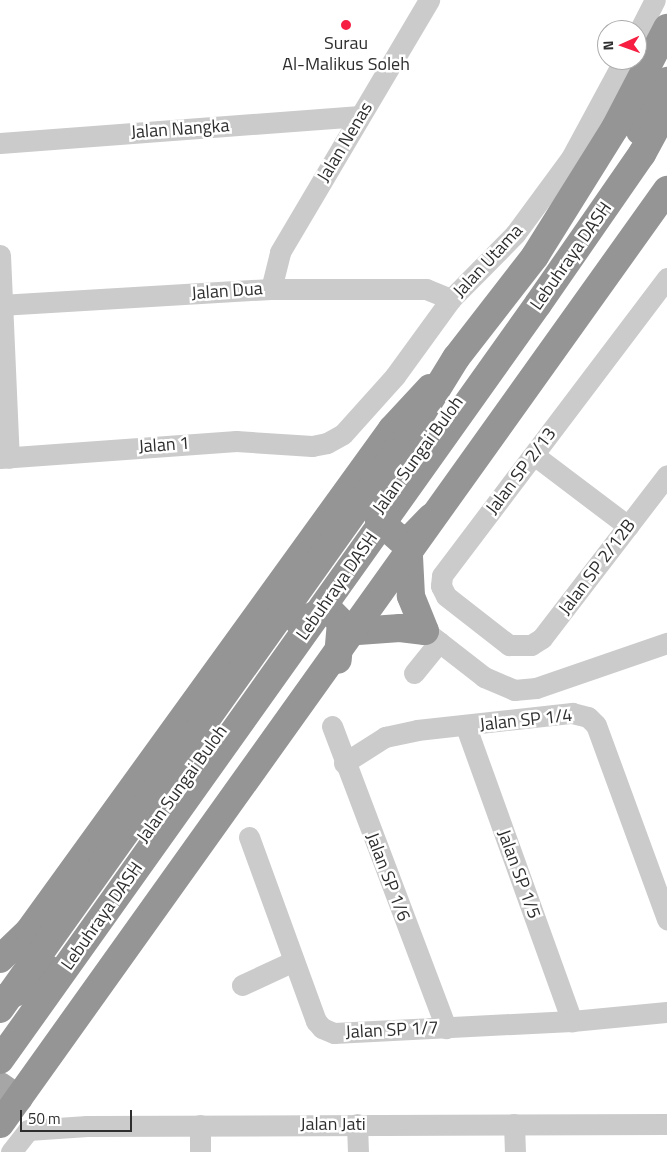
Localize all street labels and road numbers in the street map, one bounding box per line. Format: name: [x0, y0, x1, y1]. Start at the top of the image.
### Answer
street label: Jalan Nenas: [313, 98, 377, 186]
street label: Jalan Nangka: [130, 115, 230, 143]
street label: Lebuhraya DASH: [526, 198, 616, 314]
street label: Jalan Utama: [449, 220, 527, 302]
street label: Jalan Dua: [191, 278, 263, 304]
street label: Jalan Sungai Buloh: [368, 392, 468, 518]
street label: Jalan SP 2/13: [481, 423, 561, 519]
street label: Jalan 1: [138, 432, 190, 458]
street label: Jalan SP 2/12B: [554, 515, 640, 619]
street label: Lebuhraya DASH: [292, 528, 382, 644]
street label: Jalan SP 1/4: [479, 704, 573, 736]
street label: Jalan Sungai Buloh: [132, 721, 232, 847]
street label: Jalan SP 1/5: [493, 827, 545, 921]
street label: Jalan SP 1/6: [361, 830, 415, 924]
street label: Lebuhraya DASH: [57, 858, 147, 974]
street label: Jalan SP 1/7: [345, 1017, 439, 1043]
street label: Jalan Jati: [300, 1113, 366, 1135]

